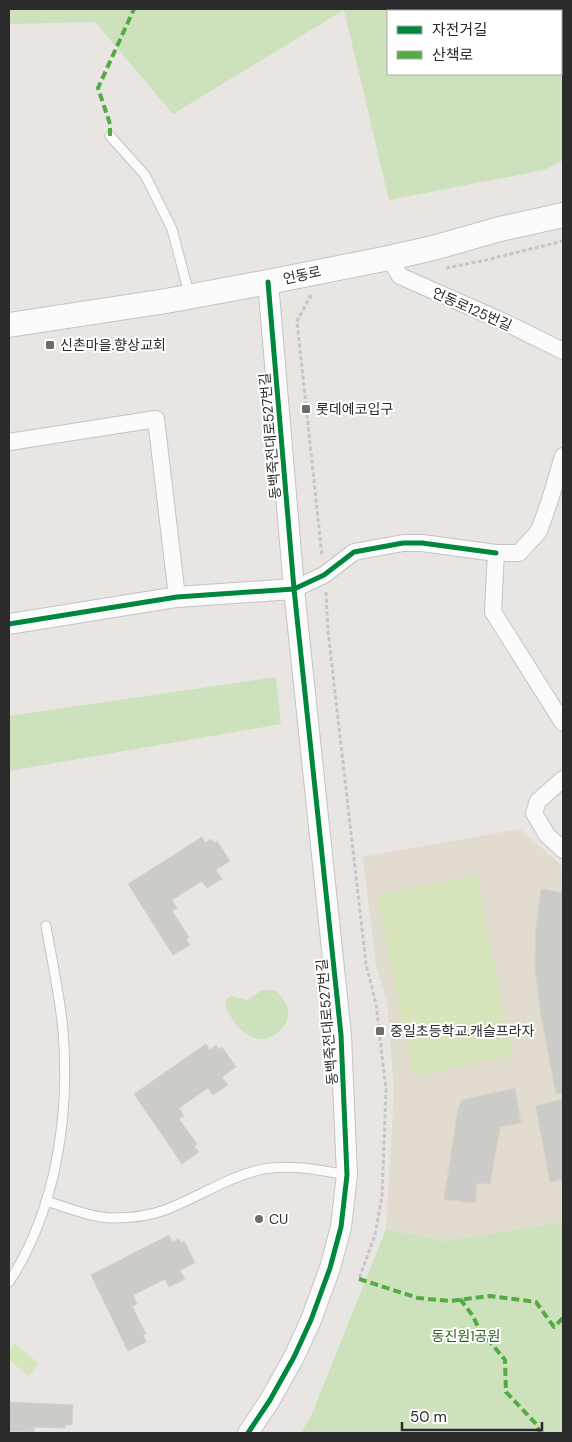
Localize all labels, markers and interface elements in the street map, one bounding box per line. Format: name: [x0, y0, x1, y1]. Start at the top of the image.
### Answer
legend: [387, 10, 562, 75]
text: 자전거길: [432, 20, 487, 40]
text: 산책로: [432, 45, 473, 65]
street label: 언동로: [281, 262, 323, 288]
street label: 언동로125번길: [429, 283, 515, 335]
place label: 신촌마을.향상교회: [60, 336, 166, 354]
marker: 신촌마을.향상교회: [44, 339, 56, 351]
street label: 동백죽전대로527번길: [256, 372, 284, 500]
place label: 롯데에코입구: [316, 400, 393, 418]
marker: 롯데에코입구: [300, 403, 312, 415]
street label: 동백죽전대로527번길: [313, 958, 341, 1086]
place label: 중일초등학교.캐슬프라자: [390, 1022, 535, 1040]
marker: 중일초등학교.캐슬프라자: [374, 1025, 386, 1037]
place label: CU: [269, 1210, 288, 1228]
marker: CU: [253, 1213, 265, 1225]
park label: 동진원1공원: [432, 1327, 500, 1345]
scale bar: [402, 1400, 542, 1432]
text: 50 m: [410, 1407, 447, 1427]

